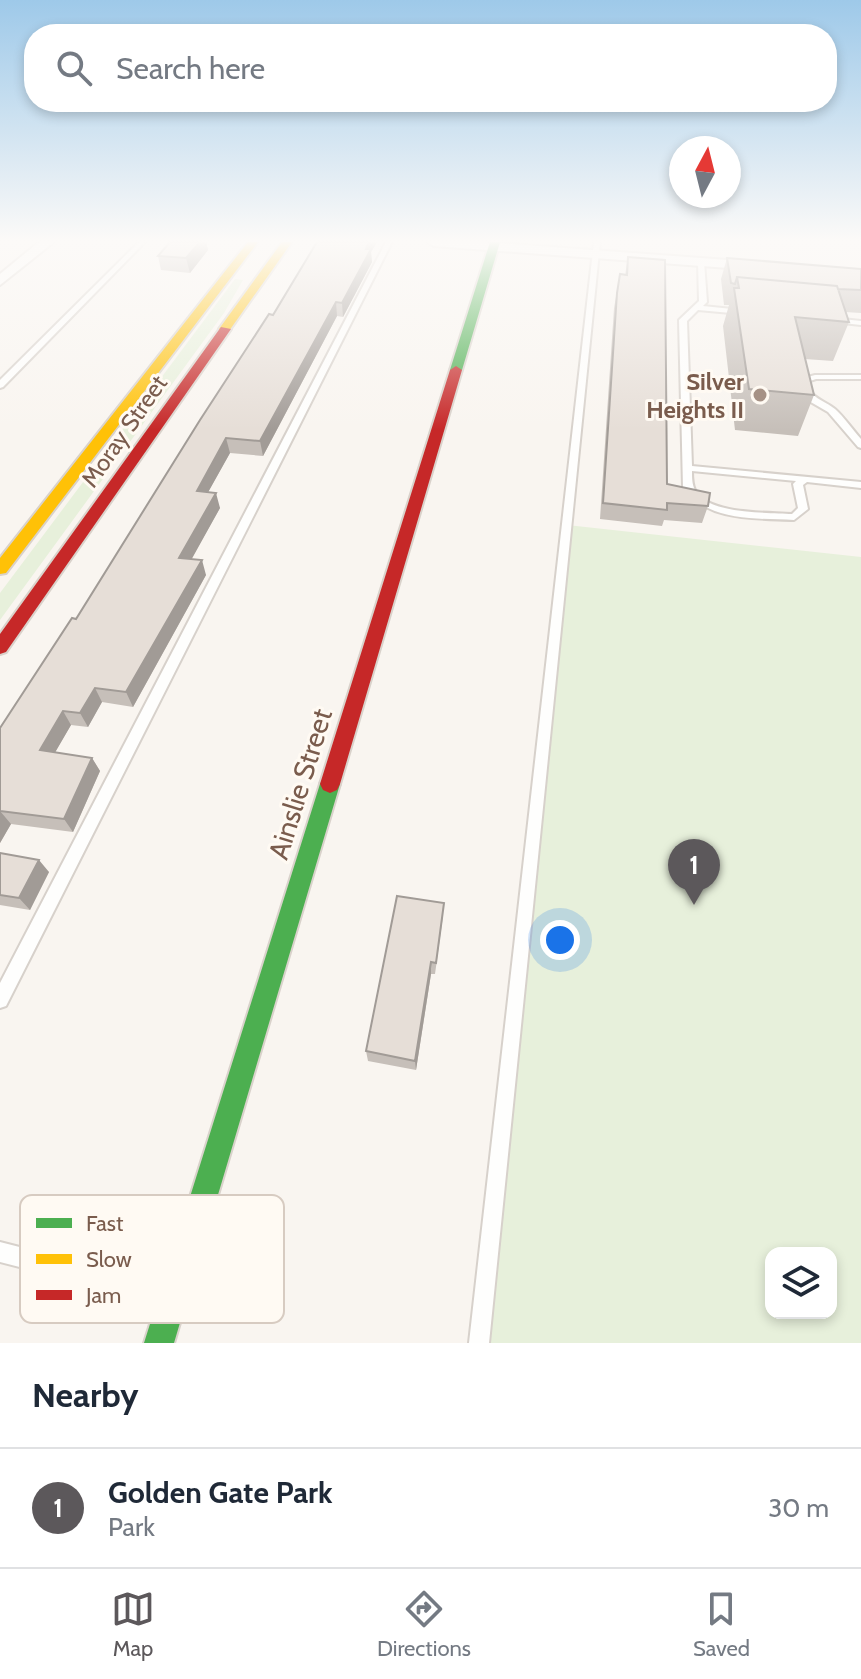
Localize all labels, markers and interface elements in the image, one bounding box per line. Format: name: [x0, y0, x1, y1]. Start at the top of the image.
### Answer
search box: [24, 24, 837, 112]
icon: search: [52, 46, 96, 90]
text: Search here: [116, 50, 265, 87]
north arrow: [669, 136, 741, 208]
place label: Silver Heights II: [646, 367, 744, 424]
street label: Moray Street: [75, 369, 173, 493]
marker: Silver Heights II: [751, 386, 769, 404]
street label: Ainslie Street: [261, 705, 339, 863]
pin: 1: [668, 839, 720, 905]
your location: [540, 920, 580, 960]
legend: [20, 1195, 284, 1323]
text: Fast: [86, 1210, 124, 1237]
text: Slow: [86, 1246, 132, 1273]
map controls: [765, 1247, 837, 1319]
button: layers: [765, 1247, 837, 1319]
text: Jam: [85, 1282, 121, 1309]
text: Nearby: [32, 1374, 139, 1416]
text: Golden Gate Park: [108, 1474, 333, 1511]
text: 1: [53, 1492, 63, 1524]
text: 30 m: [768, 1492, 829, 1524]
text: Park: [108, 1511, 155, 1543]
tab: Map: [111, 1587, 155, 1662]
tab: Directions: [377, 1587, 471, 1662]
tab: Saved: [693, 1587, 750, 1662]

